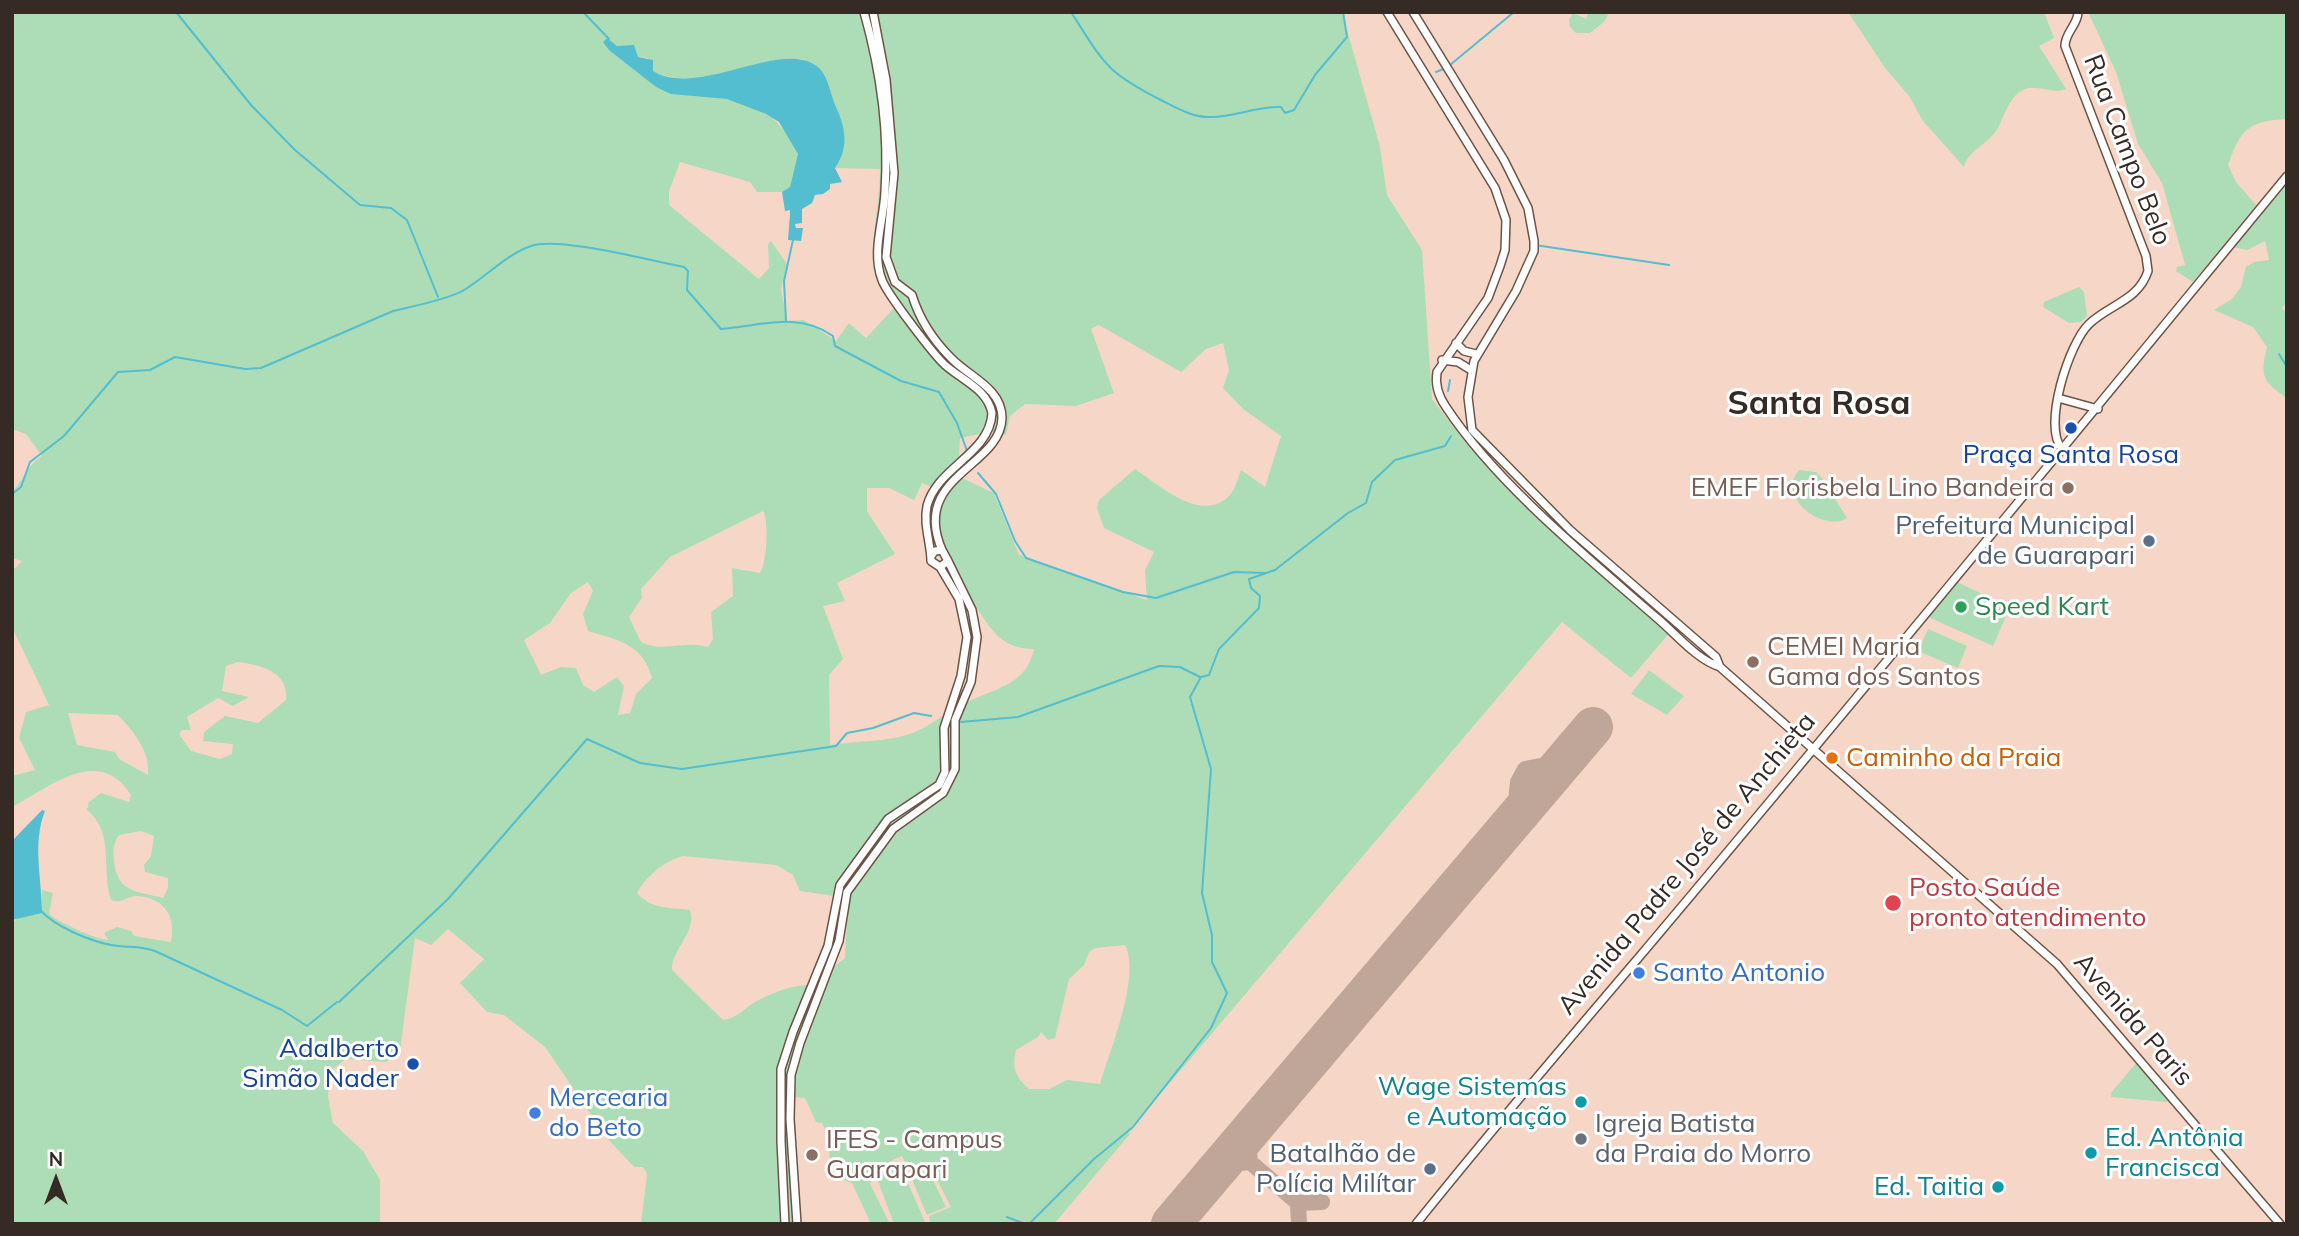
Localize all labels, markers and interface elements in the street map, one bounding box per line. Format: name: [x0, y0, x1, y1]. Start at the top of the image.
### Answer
street label: Rua Campo Belo: [2076, 50, 2178, 250]
district label: Santa Rosa: [1728, 384, 1910, 424]
marker: Praça Santa Rosa: [2063, 420, 2079, 436]
place label: Praça Santa Rosa: [1963, 439, 2179, 471]
place label: EMEF Florisbela Lino Bandeira: [1691, 472, 2054, 504]
marker: EMEF Florisbela Lino Bandeira: [2060, 480, 2076, 496]
place label: Prefeitura Municipal de Guarapari: [1895, 510, 2135, 572]
marker: Prefeitura Municipal de Guarapari: [2141, 533, 2157, 549]
place label: Speed Kart: [1975, 591, 2109, 623]
marker: Speed Kart: [1953, 599, 1969, 615]
place label: CEMEI Maria Gama dos Santos: [1767, 631, 1981, 692]
marker: CEMEI Maria Gama dos Santos: [1745, 654, 1761, 670]
street label: Avenida Padre José de Anchieta: [1551, 707, 1823, 1021]
place label: Caminho da Praia: [1846, 742, 2061, 774]
marker: Caminho da Praia: [1824, 750, 1840, 766]
place label: Posto Saúde pronto atendimento: [1909, 872, 2146, 934]
marker: Posto Saúde pronto atendimento: [1883, 893, 1903, 913]
street label: Avenida Paris: [2067, 947, 2199, 1093]
place label: Santo Antonio: [1653, 957, 1825, 989]
marker: Santo Antonio: [1631, 965, 1647, 981]
place label: Adalberto Simão Nader: [242, 1033, 399, 1094]
marker: Adalberto Simão Nader: [405, 1056, 421, 1072]
place label: Wage Sistemas e Automação: [1378, 1071, 1567, 1132]
place label: Mercearia do Beto: [549, 1082, 668, 1144]
marker: Wage Sistemas e Automação: [1573, 1094, 1589, 1110]
marker: Mercearia do Beto: [527, 1105, 543, 1121]
place label: Igreja Batista da Praia do Morro: [1595, 1108, 1811, 1170]
place label: Ed. Antônia Francisca: [2105, 1122, 2244, 1184]
place label: IFES - Campus Guarapari: [826, 1124, 1003, 1186]
marker: Igreja Batista da Praia do Morro: [1573, 1131, 1589, 1147]
place label: Batalhão de Polícia Milítar: [1256, 1138, 1416, 1200]
north arrow: [21, 1145, 91, 1215]
marker: Ed. Antônia Francisca: [2083, 1145, 2099, 1161]
text: N: [49, 1147, 63, 1171]
marker: IFES - Campus Guarapari: [804, 1147, 820, 1163]
marker: Batalhão de Polícia Milítar: [1422, 1161, 1438, 1177]
place label: Ed. Taitia: [1874, 1171, 1984, 1203]
marker: Ed. Taitia: [1990, 1179, 2006, 1195]

